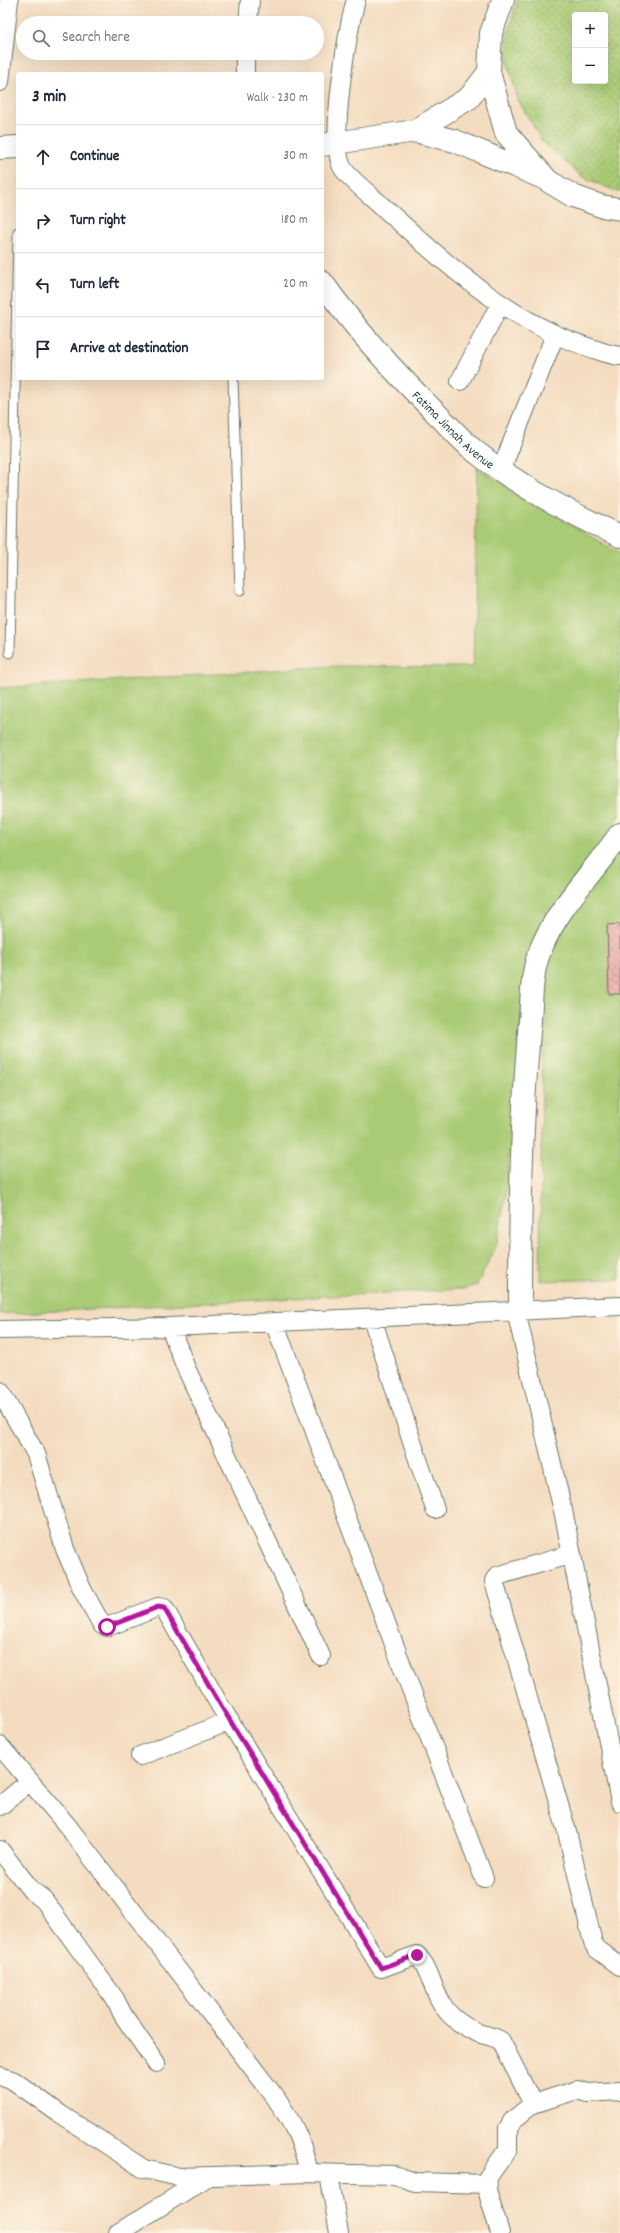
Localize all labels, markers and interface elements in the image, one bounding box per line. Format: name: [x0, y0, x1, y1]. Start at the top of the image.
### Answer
map controls: [572, 12, 608, 84]
button: +: [572, 12, 608, 48]
search box: [16, 16, 324, 60]
icon: search: [30, 27, 52, 49]
text: Search here: [62, 27, 130, 49]
button: −: [572, 48, 608, 84]
text: 3 min: [32, 86, 66, 110]
text: Walk · 230 m: [247, 89, 308, 108]
icon: ahead: [32, 146, 54, 168]
text: Continue: [70, 146, 119, 168]
text: 30 m: [283, 147, 308, 166]
icon: right: [32, 210, 54, 232]
text: Turn right: [70, 210, 126, 232]
text: 180 m: [281, 211, 308, 230]
icon: left: [32, 274, 54, 296]
text: Turn left: [70, 274, 119, 296]
text: 20 m: [283, 275, 308, 294]
icon: arrive: [32, 338, 54, 360]
text: Arrive at destination: [70, 338, 188, 360]
street label: Fatima Jinnah Avenue: [407, 387, 498, 475]
route start: [98, 1618, 116, 1636]
route end: [408, 1946, 426, 1964]

